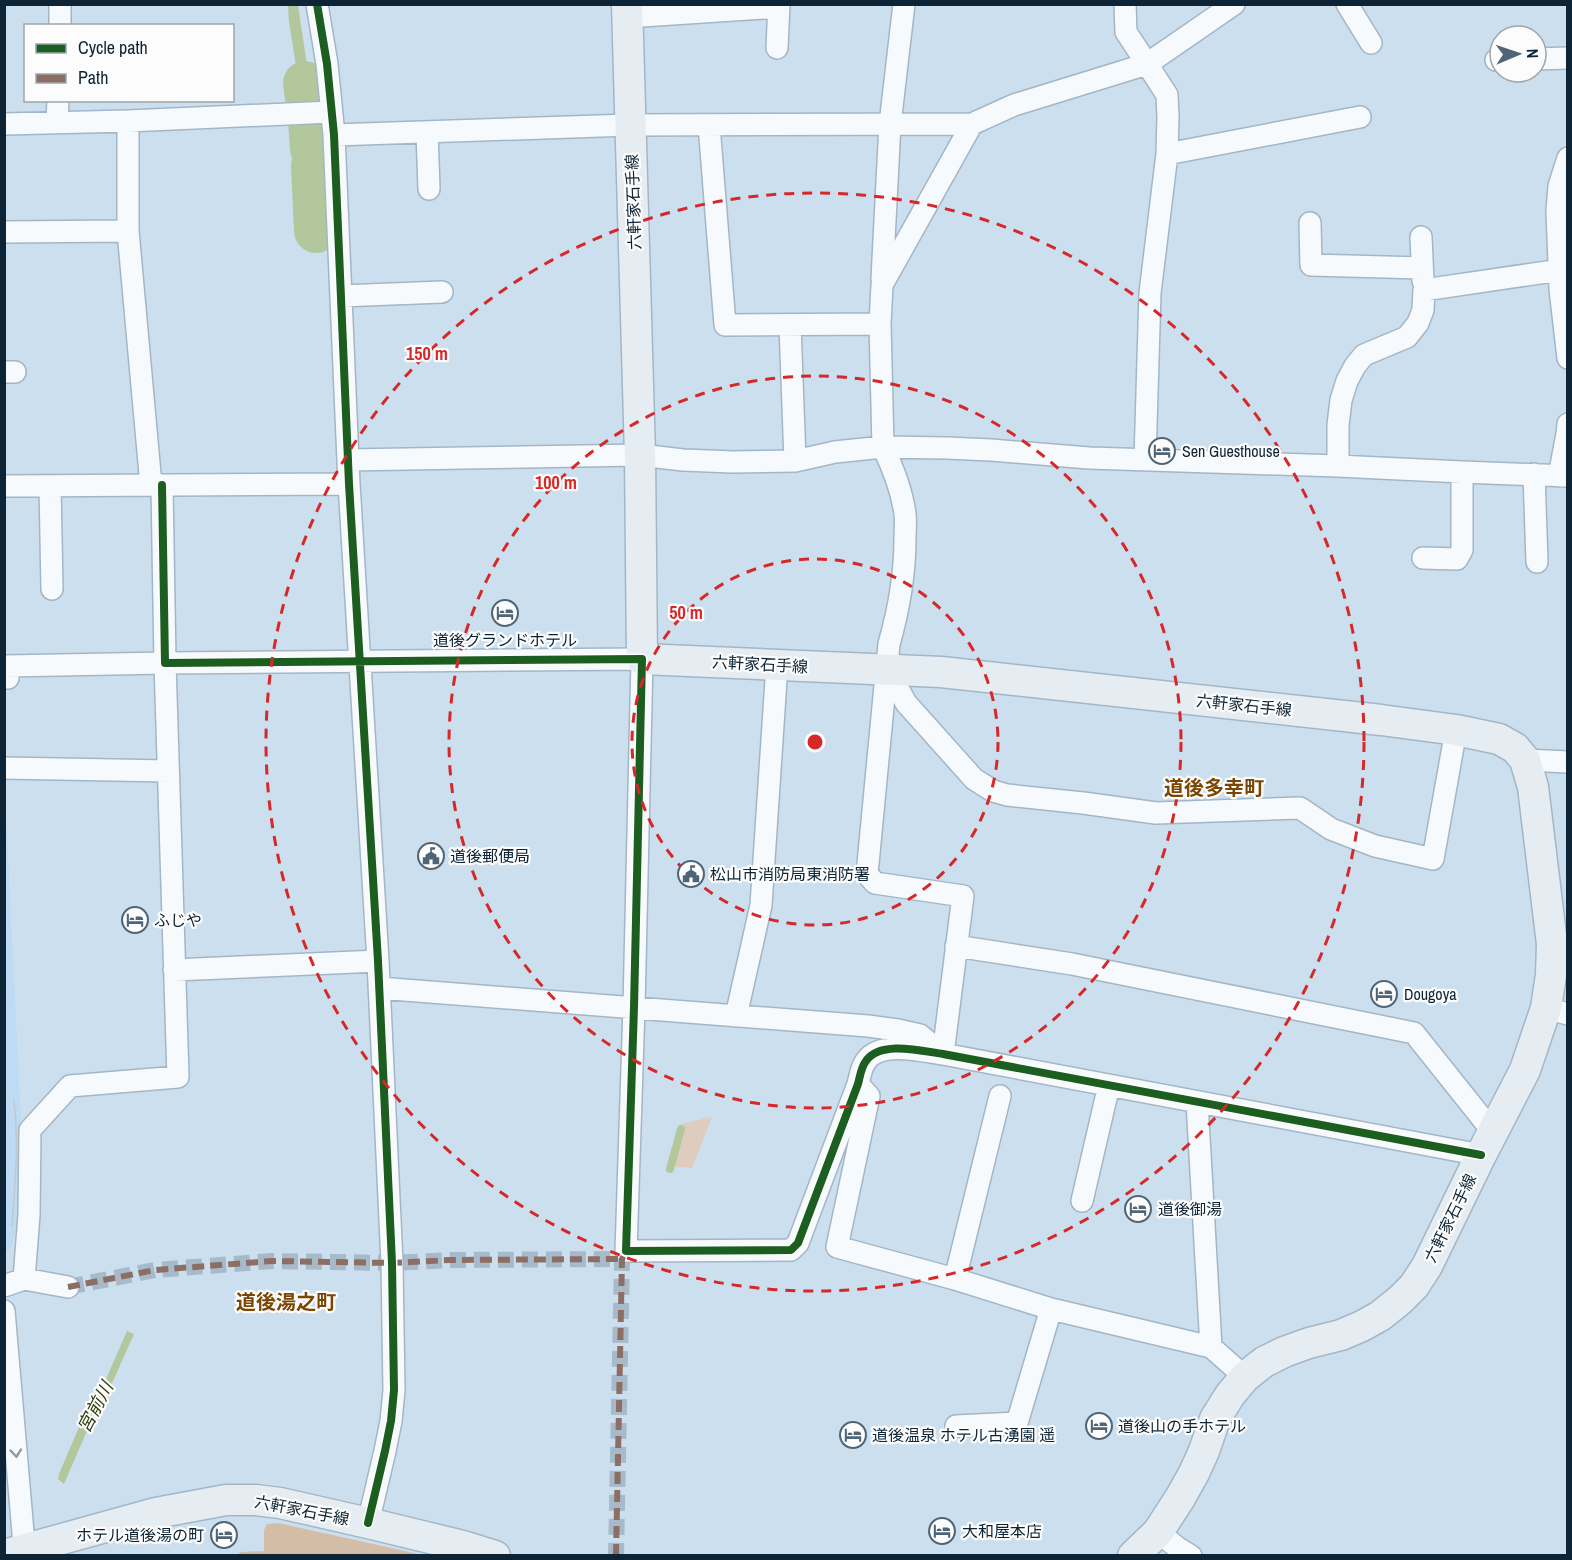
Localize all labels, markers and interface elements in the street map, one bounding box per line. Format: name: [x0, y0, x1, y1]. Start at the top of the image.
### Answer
legend: [24, 24, 234, 102]
north arrow: [1488, 24, 1548, 84]
text: Cycle path: [78, 35, 148, 60]
text: N: [1522, 48, 1544, 59]
text: Path: [78, 65, 108, 90]
street label: 六軒家石手線: [620, 154, 646, 250]
text: 150 m: [406, 341, 448, 366]
hotel icon: Sen Guesthouse: [1147, 436, 1177, 466]
place label: Sen Guesthouse: [1182, 440, 1280, 462]
text: 100 m: [535, 470, 577, 495]
hotel icon: 道後グランドホテル: [490, 598, 520, 628]
text: 50 m: [669, 600, 703, 625]
place label: 道後グランドホテル: [433, 629, 577, 651]
street label: 六軒家石手線: [711, 651, 809, 677]
street label: 六軒家石手線: [1195, 689, 1293, 721]
centre of rings: [805, 732, 825, 752]
district label: 道後多幸町: [1164, 774, 1264, 801]
public building icon: 道後郵便局: [416, 841, 446, 871]
place label: 道後郵便局: [450, 845, 530, 867]
public building icon: 松山市消防局東消防署: [676, 859, 706, 889]
place label: 松山市消防局東消防署: [710, 863, 870, 885]
hotel icon: ふじや: [120, 905, 150, 935]
place label: ふじや: [154, 909, 202, 931]
hotel icon: Dougoya: [1369, 979, 1399, 1009]
place label: Dougoya: [1404, 983, 1457, 1005]
street label: 六軒家石手線: [1419, 1170, 1481, 1266]
hotel icon: 道後御湯: [1123, 1194, 1153, 1224]
place label: 道後御湯: [1158, 1198, 1222, 1220]
district label: 道後湯之町: [236, 1288, 336, 1315]
water label: 宮前川: [71, 1376, 120, 1437]
hotel icon: 道後山の手ホテル: [1084, 1411, 1114, 1441]
place label: 道後山の手ホテル: [1118, 1415, 1246, 1437]
hotel icon: 道後温泉 ホテル古湧園 遥: [838, 1420, 868, 1450]
place label: 道後温泉 ホテル古湧園 遥: [872, 1424, 1055, 1446]
one-way arrow: [9, 1448, 22, 1457]
street label: 六軒家石手線: [253, 1490, 351, 1530]
hotel icon: 大和屋本店: [927, 1516, 957, 1546]
hotel icon: ホテル道後湯の町: [209, 1520, 239, 1550]
place label: 大和屋本店: [962, 1520, 1042, 1542]
place label: ホテル道後湯の町: [76, 1524, 204, 1546]

